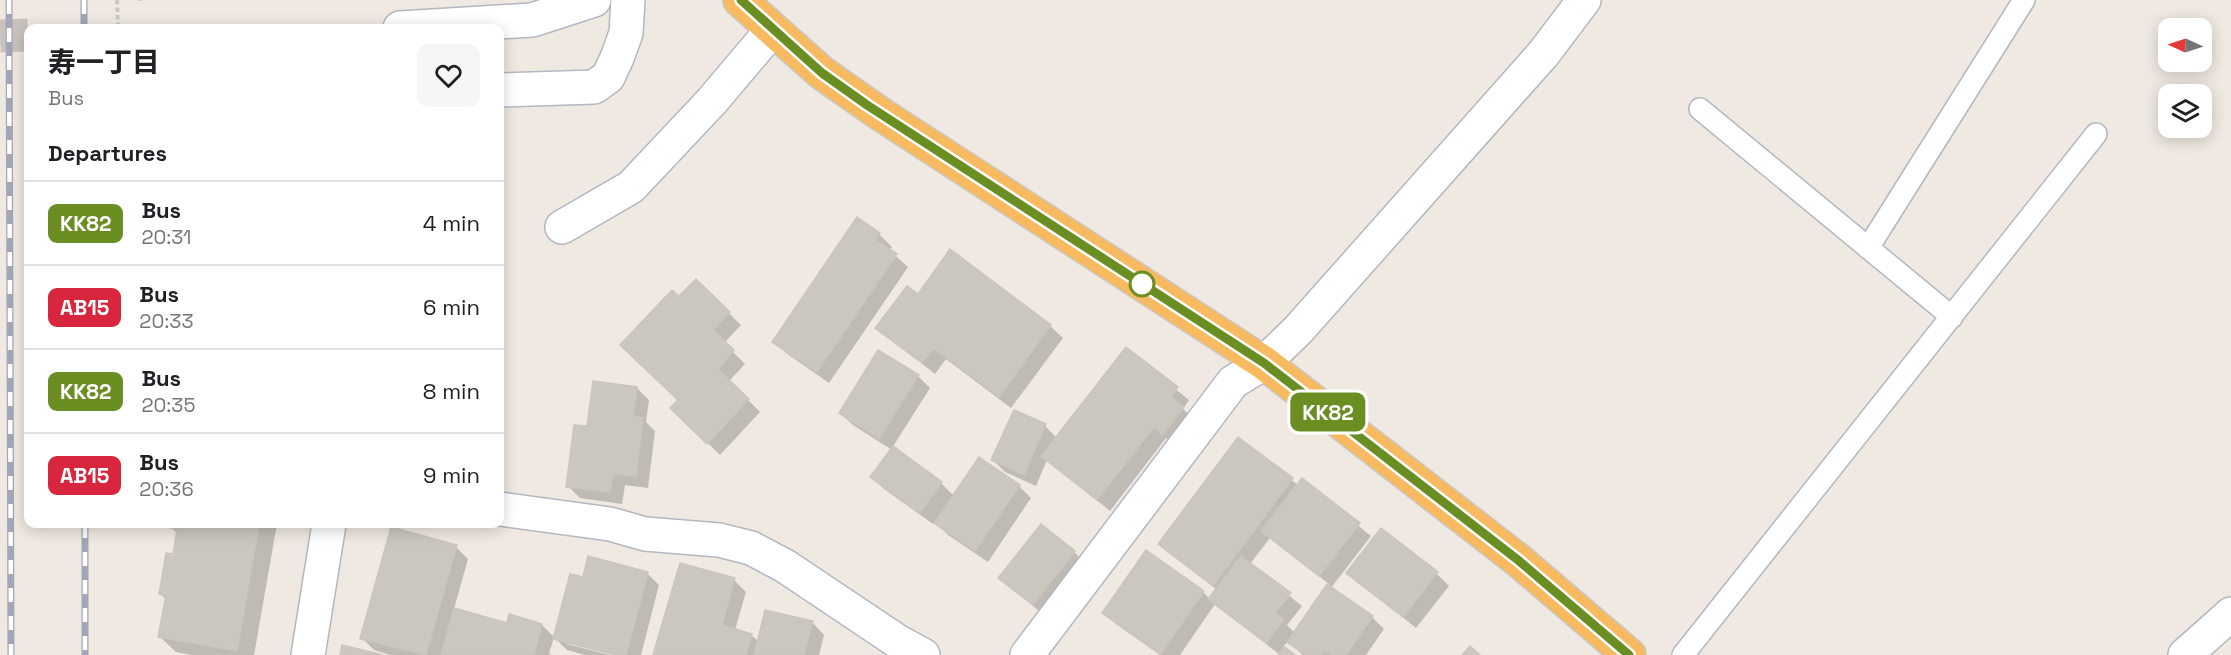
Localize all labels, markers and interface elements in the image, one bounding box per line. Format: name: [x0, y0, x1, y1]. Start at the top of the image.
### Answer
north arrow: [2158, 18, 2212, 72]
map controls: [2158, 18, 2212, 138]
text: 寿一丁目: [48, 44, 160, 80]
button: heart: [417, 44, 480, 107]
button: layers: [2158, 84, 2212, 138]
text: Bus: [48, 85, 84, 111]
text: Departures: [48, 139, 167, 167]
text: Bus: [141, 196, 181, 224]
text: 4 min: [423, 209, 480, 237]
text: KK82: [60, 210, 111, 237]
text: 20:31: [141, 224, 191, 250]
unlabelled marker: [1129, 271, 1155, 297]
text: Bus: [139, 280, 179, 308]
text: 6 min: [423, 293, 480, 321]
text: AB15: [60, 294, 109, 321]
text: 20:33: [139, 308, 193, 334]
text: Bus: [141, 364, 181, 392]
text: 8 min: [423, 377, 480, 405]
text: KK82: [60, 378, 111, 405]
text: 20:35: [141, 392, 195, 418]
line badge: KK82: [1286, 392, 1370, 432]
text: KK82: [1302, 399, 1354, 426]
text: Bus: [139, 448, 179, 476]
text: 9 min: [423, 461, 480, 489]
text: AB15: [60, 462, 109, 489]
text: 20:36: [139, 476, 194, 502]

